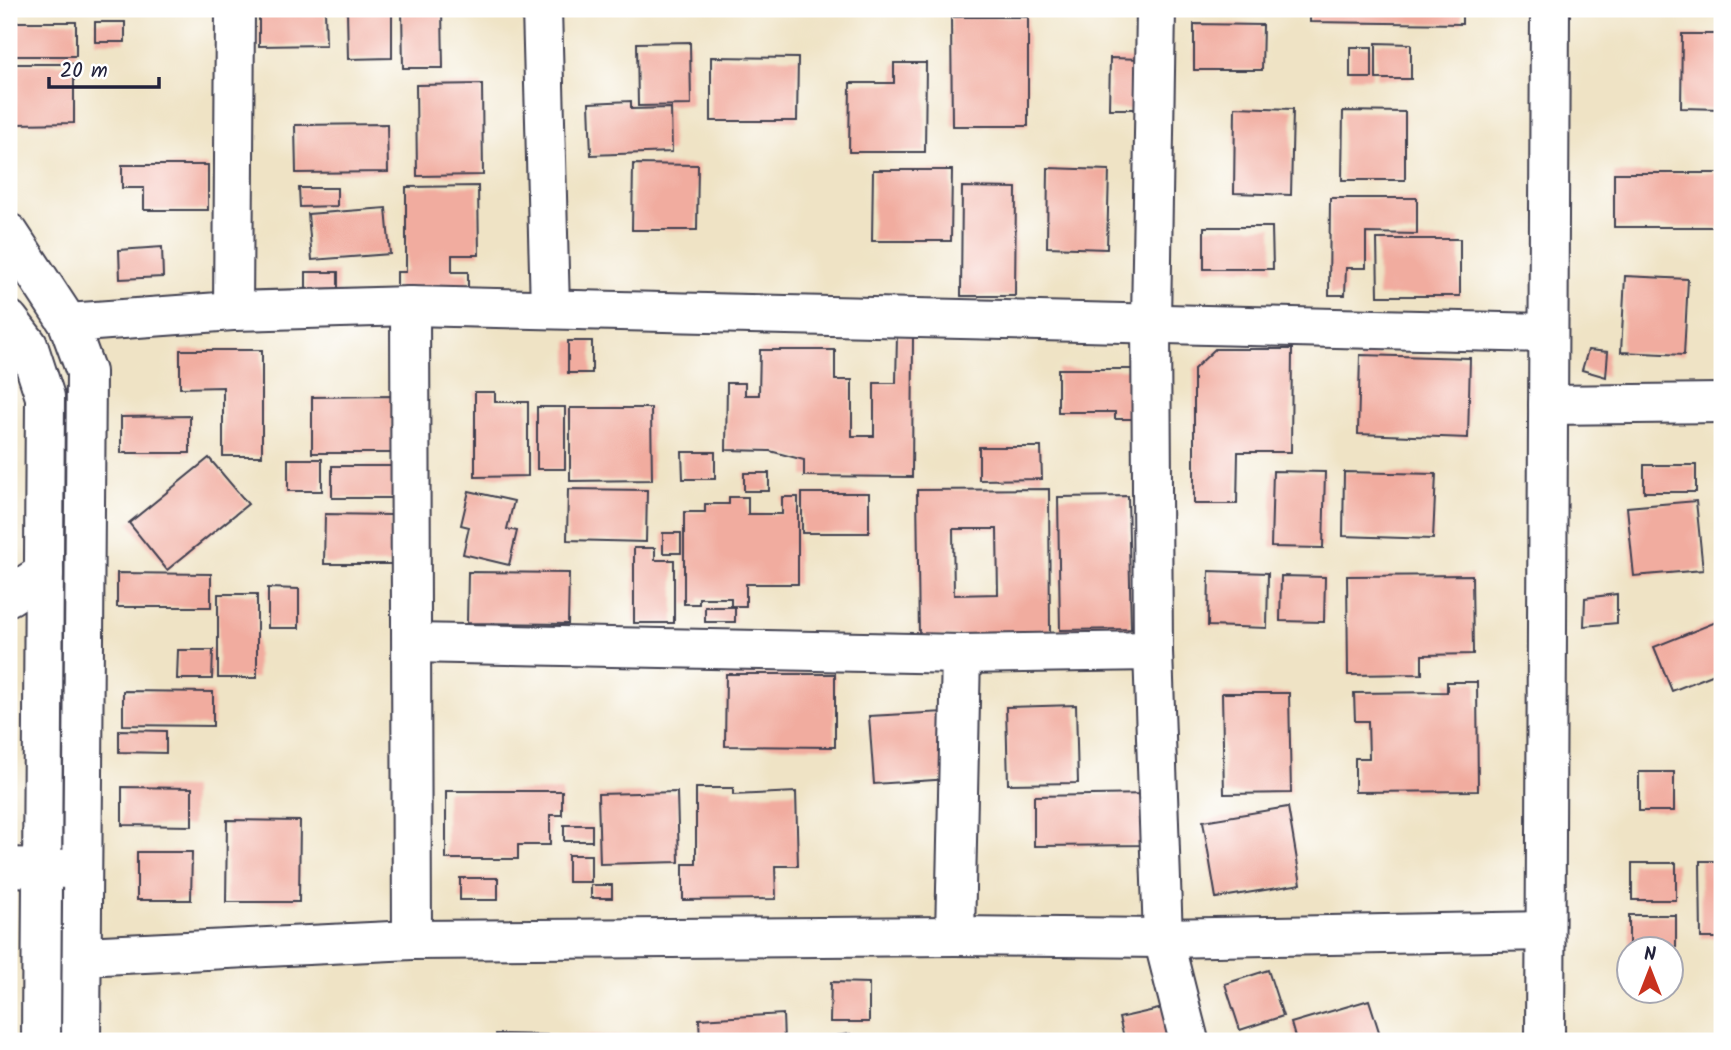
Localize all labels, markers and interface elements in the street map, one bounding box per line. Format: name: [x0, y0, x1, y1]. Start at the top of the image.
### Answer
scale bar: [49, 46, 159, 90]
text: 20 m: [60, 55, 108, 88]
north arrow: [1616, 934, 1686, 1004]
text: N: [1644, 940, 1656, 970]

